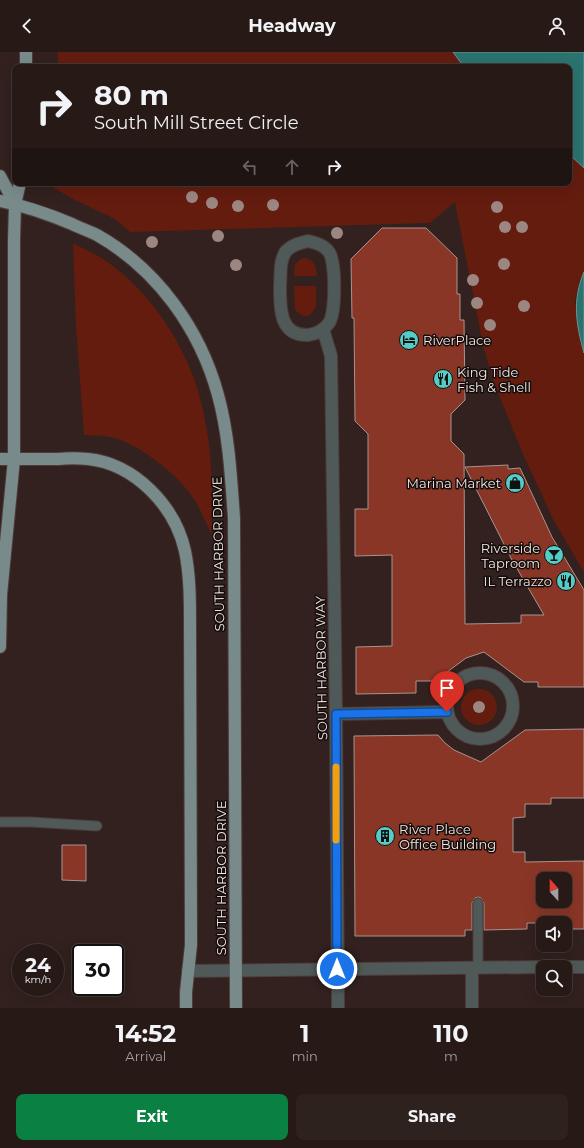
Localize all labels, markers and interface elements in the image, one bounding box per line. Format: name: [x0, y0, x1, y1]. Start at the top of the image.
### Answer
icon: back: [16, 15, 38, 37]
text: Headway: [248, 15, 336, 37]
icon: person: [546, 15, 568, 37]
text: 80 m: [94, 78, 169, 112]
icon: right: [28, 80, 80, 132]
text: South Mill Street Circle: [94, 112, 299, 134]
icon: left: [239, 156, 261, 178]
icon: ahead: [281, 156, 303, 178]
icon: right: [323, 156, 345, 178]
hotel icon: RiverPlace: [398, 329, 420, 351]
place label: RiverPlace: [423, 332, 491, 348]
place label: King Tide Fish & Shell: [457, 364, 531, 395]
restaurant icon: King Tide Fish & Shell: [432, 368, 454, 390]
shop icon: Marina Market: [504, 472, 526, 494]
place label: Marina Market: [407, 475, 501, 491]
street label: SOUTH HARBOR DRIVE: [209, 477, 227, 631]
place label: Riverside Taproom: [481, 540, 540, 571]
bar icon: Riverside Taproom: [543, 544, 565, 566]
restaurant icon: IL Terrazzo: [555, 570, 577, 592]
place label: IL Terrazzo: [484, 573, 552, 589]
street label: SOUTH HARBOR WAY: [312, 595, 330, 740]
pin: [430, 671, 464, 712]
icon: arrive: [436, 677, 458, 699]
street label: SOUTH HARBOR DRIVE: [213, 801, 229, 955]
place label: River Place Office Building: [399, 821, 496, 852]
building icon: River Place Office Building: [374, 825, 396, 847]
north arrow: [536, 872, 572, 908]
map controls: [536, 872, 572, 996]
button: sound: [536, 916, 572, 952]
speed limit sign: 30: [72, 944, 124, 996]
position arrow: [316, 948, 358, 990]
text: 24: [25, 953, 51, 977]
button: search: [536, 960, 572, 996]
text: km/h: [25, 973, 51, 986]
text: 14:52: [116, 1019, 176, 1048]
text: 1: [300, 1019, 310, 1048]
text: 110: [433, 1019, 468, 1048]
text: Arrival: [125, 1048, 166, 1064]
text: min: [292, 1048, 318, 1064]
text: m: [444, 1048, 458, 1064]
button: Exit: [16, 1094, 288, 1140]
button: Share: [296, 1094, 568, 1140]

